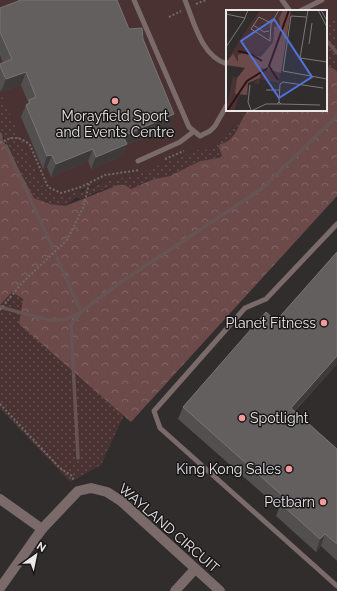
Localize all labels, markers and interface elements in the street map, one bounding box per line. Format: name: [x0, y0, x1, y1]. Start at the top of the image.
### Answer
inset map: [226, 10, 327, 111]
marker: Morayfield Sport and Events Centre: [110, 96, 120, 106]
place label: Morayfield Sport and Events Centre: [56, 108, 174, 140]
place label: Planet Fitness: [225, 315, 316, 331]
marker: Planet Fitness: [319, 318, 329, 328]
place label: Spotlight: [250, 410, 309, 426]
marker: Spotlight: [237, 413, 247, 423]
place label: King Kong Sales: [176, 461, 281, 477]
marker: King Kong Sales: [284, 464, 294, 474]
street label: WAYLAND CIRCUIT: [116, 480, 223, 576]
place label: Petbarn: [264, 494, 315, 510]
marker: Petbarn: [318, 497, 328, 507]
north arrow: [16, 535, 56, 575]
text: N: [34, 539, 48, 555]

